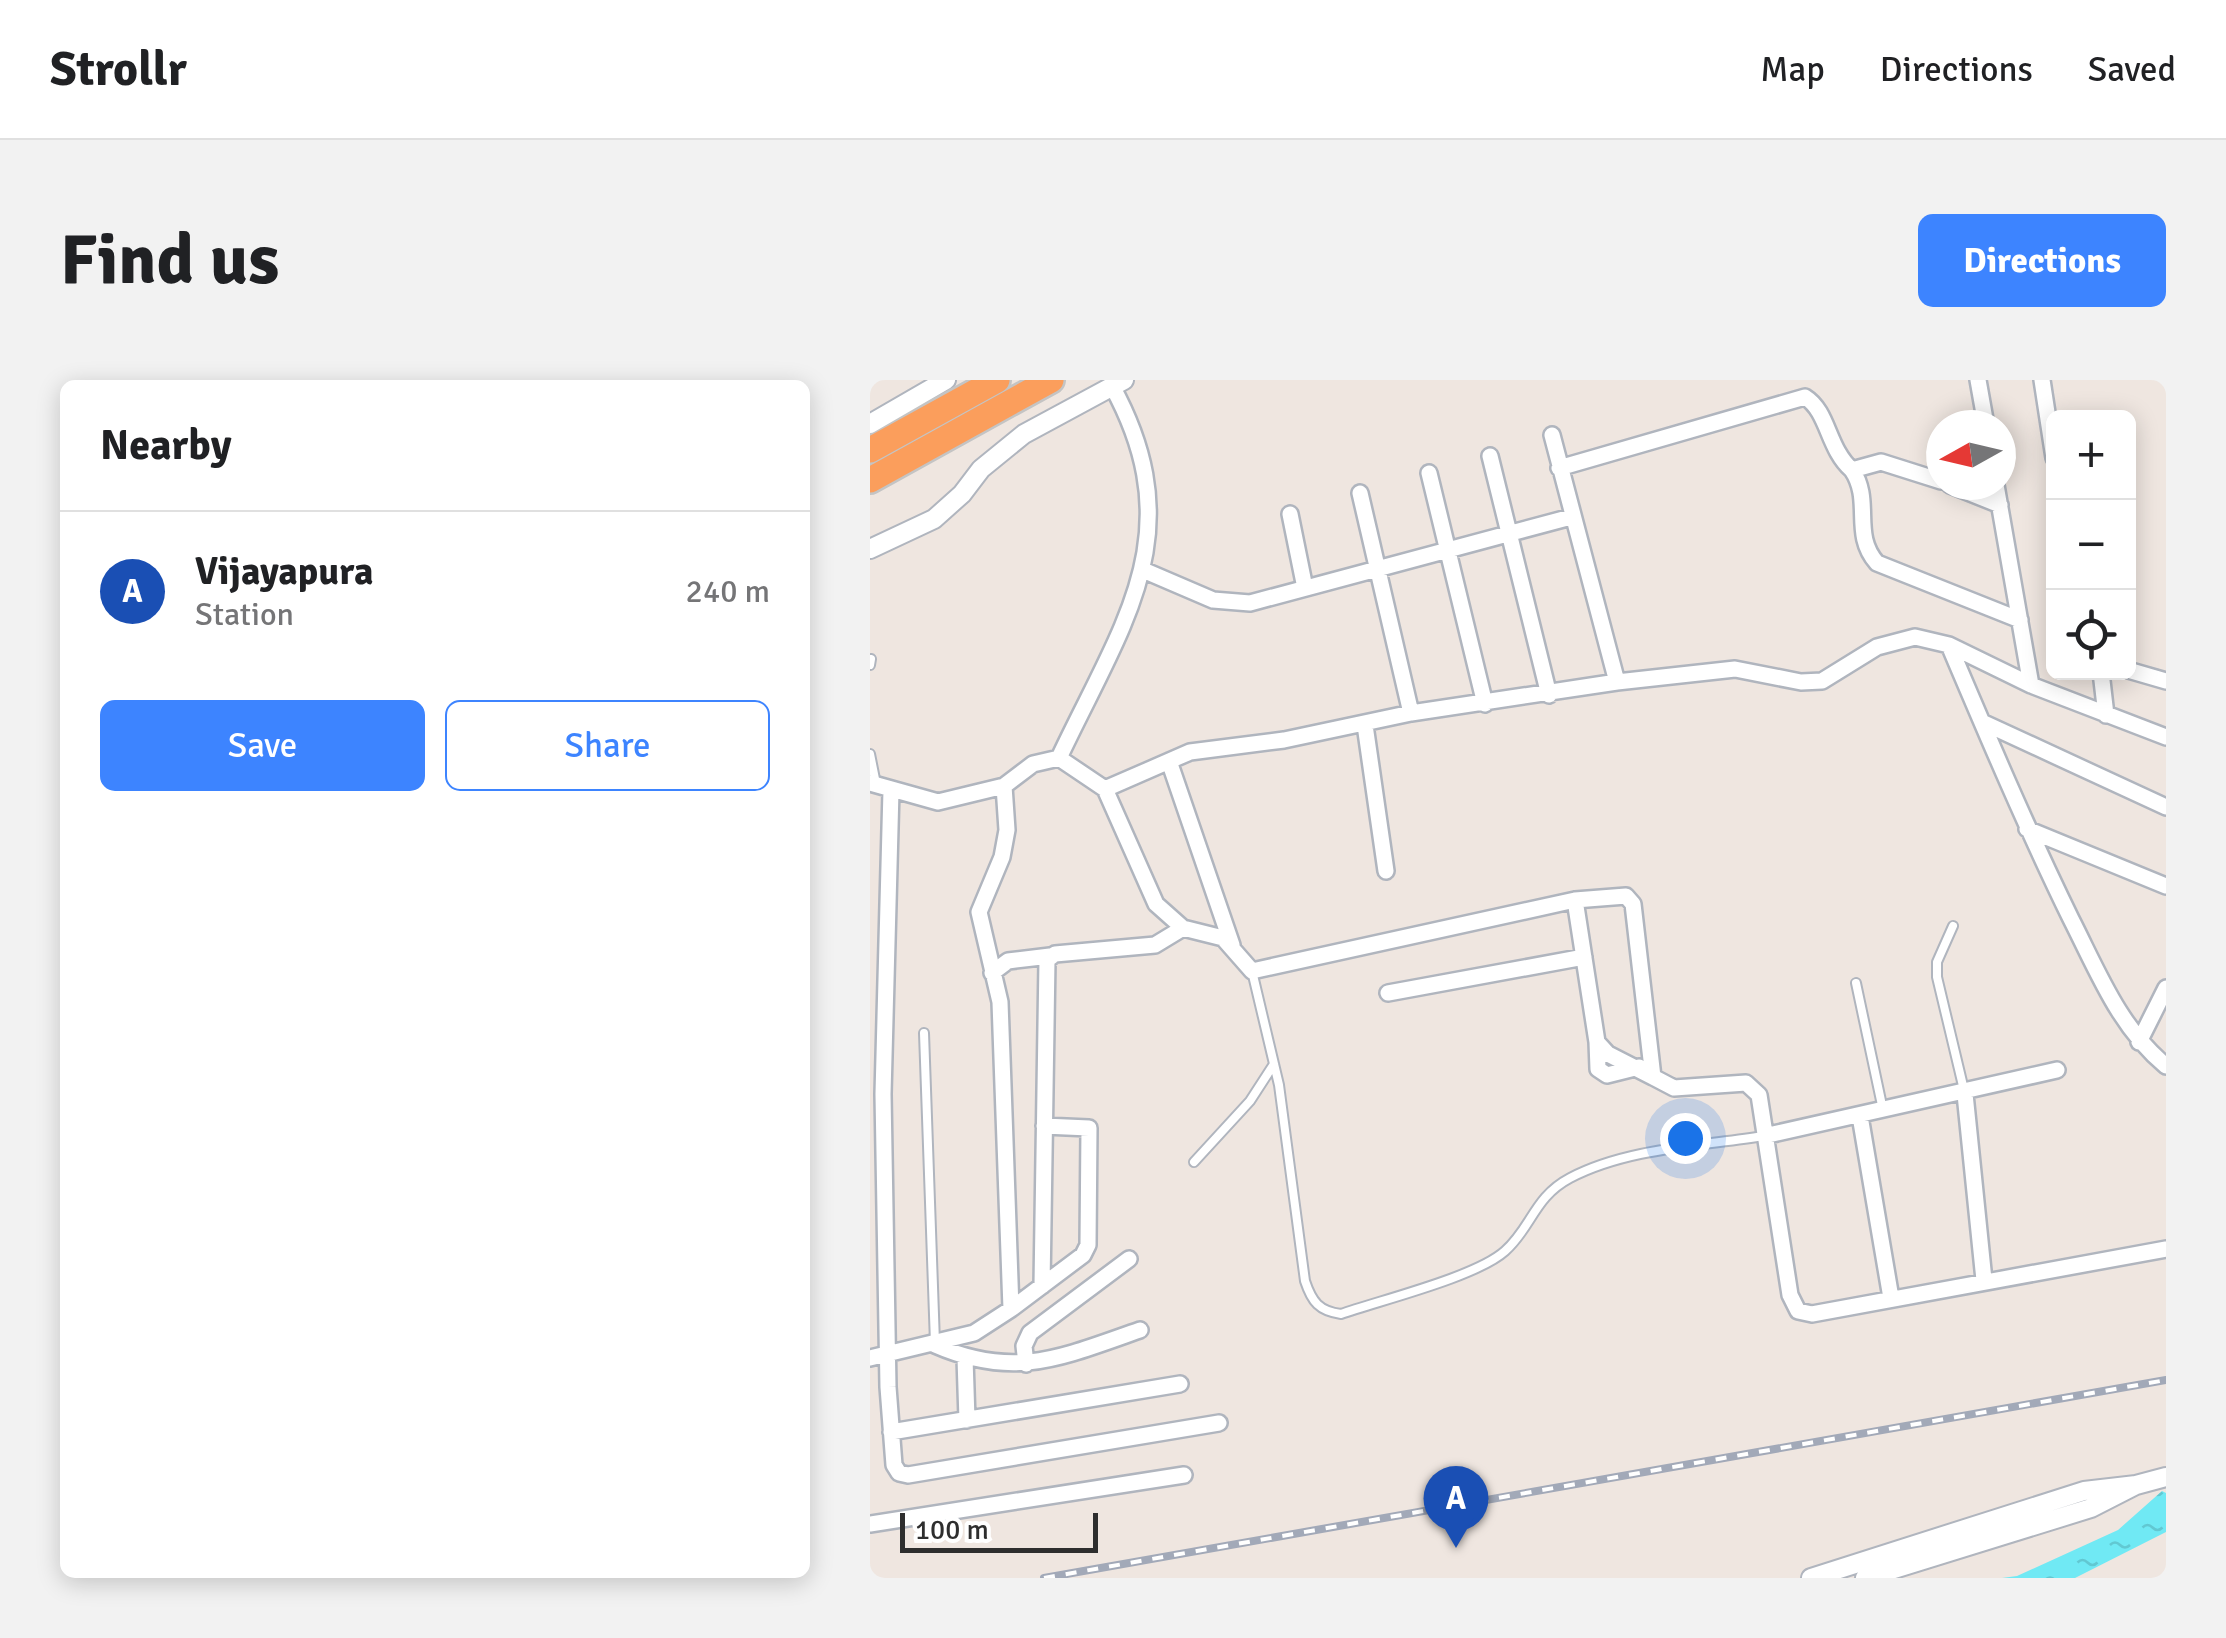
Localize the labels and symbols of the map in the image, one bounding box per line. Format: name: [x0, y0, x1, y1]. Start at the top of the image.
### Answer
north arrow: [1926, 410, 2016, 500]
your location: [1660, 1113, 1711, 1164]
pin: A: [1424, 1466, 1488, 1548]
scale bar: [900, 1508, 1098, 1552]

